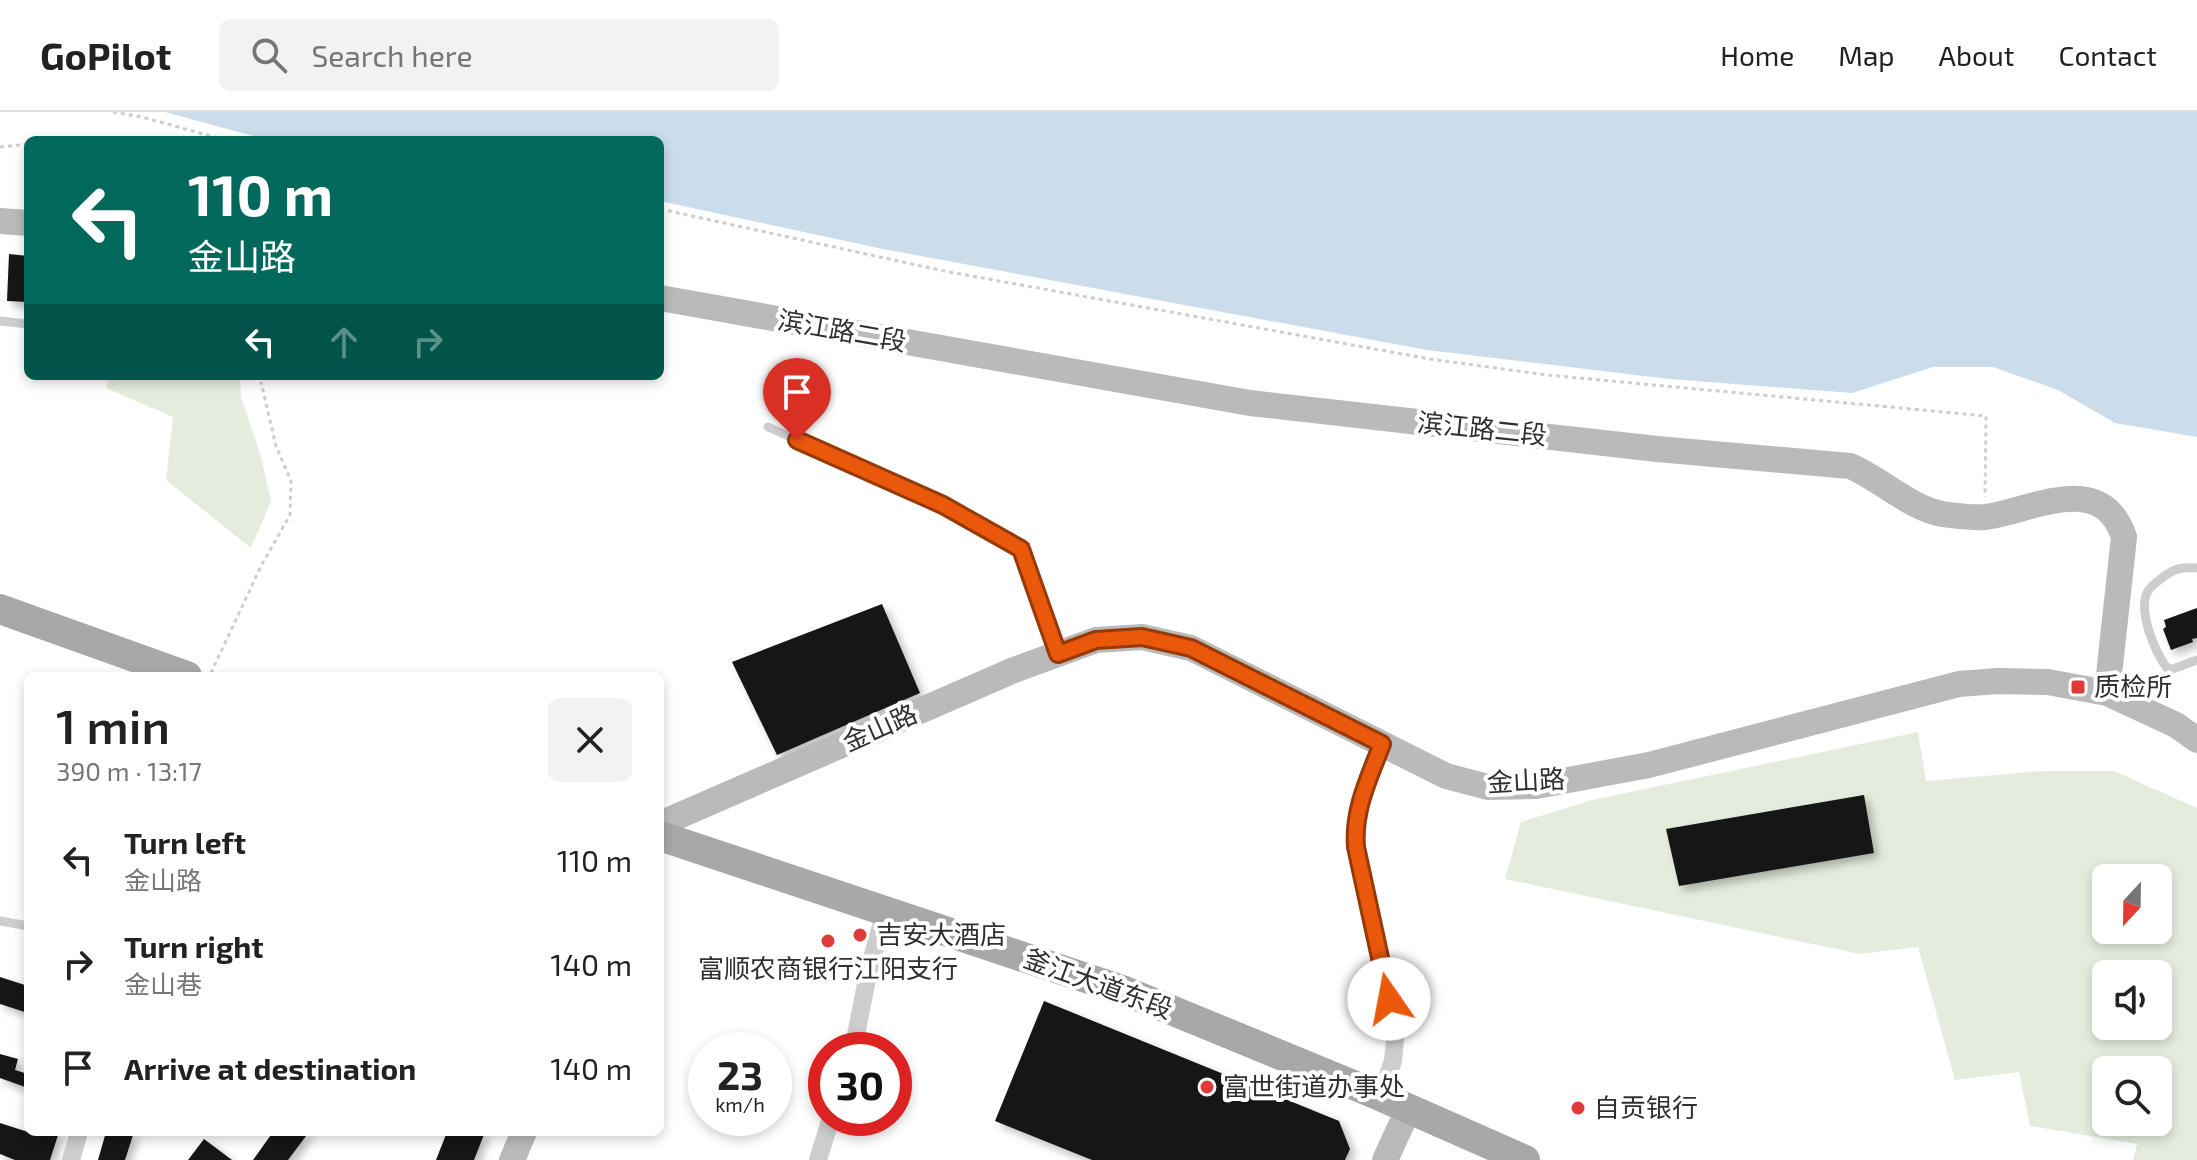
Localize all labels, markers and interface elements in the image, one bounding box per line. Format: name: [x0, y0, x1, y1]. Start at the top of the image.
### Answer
search box: [219, 19, 779, 91]
text: GoPilot: [40, 32, 171, 78]
icon: search: [247, 33, 291, 77]
text: Search here: [311, 37, 473, 73]
text: Home: [1720, 38, 1794, 72]
text: Map: [1838, 38, 1895, 72]
text: About: [1939, 38, 2014, 72]
text: Contact: [2058, 38, 2157, 72]
text: 110 m: [188, 160, 333, 227]
icon: left: [56, 168, 160, 272]
text: 金山路: [188, 234, 296, 277]
street label: 滨江路二段: [776, 303, 909, 356]
icon: left: [238, 320, 282, 364]
icon: ahead: [322, 320, 366, 364]
icon: right: [406, 320, 450, 364]
pin: [763, 358, 831, 440]
icon: arrive: [775, 370, 819, 414]
street label: 滨江路二段: [1416, 405, 1548, 450]
place label: 质检所: [2094, 670, 2172, 701]
marker: 质检所: [2069, 678, 2087, 696]
text: 1 min: [56, 696, 170, 754]
street label: 金山路: [837, 697, 921, 757]
button: close: [548, 698, 632, 782]
text: 390 m · 13:17: [56, 755, 202, 786]
street label: 金山路: [1486, 762, 1566, 797]
text: Turn left: [124, 824, 246, 860]
icon: left: [56, 838, 100, 882]
text: 110 m: [557, 842, 632, 878]
text: 金山路: [124, 864, 202, 895]
north arrow: [2092, 864, 2172, 944]
map controls: [2092, 864, 2172, 1136]
place label: 吉安大酒店: [876, 918, 1006, 949]
marker: 吉安大酒店: [851, 926, 869, 944]
text: Turn right: [124, 928, 264, 964]
marker: 富顺农商银行江阳支行: [819, 932, 837, 950]
street label: 釜江大道东段: [1020, 941, 1177, 1024]
icon: right: [56, 942, 100, 986]
text: 140 m: [551, 946, 632, 982]
place label: 富顺农商银行江阳支行: [698, 952, 958, 983]
position arrow: [1347, 957, 1431, 1041]
button: sound: [2092, 960, 2172, 1040]
text: 金山巷: [124, 968, 202, 999]
speed limit sign: 30: [808, 1032, 912, 1136]
icon: arrive: [56, 1046, 100, 1090]
text: Arrive at destination: [124, 1050, 416, 1086]
text: 140 m: [551, 1050, 632, 1086]
text: 23: [717, 1050, 763, 1098]
button: search: [2092, 1056, 2172, 1136]
place label: 富世街道办事处: [1223, 1070, 1405, 1101]
marker: 富世街道办事处: [1198, 1078, 1216, 1096]
place label: 自贡银行: [1594, 1091, 1698, 1122]
text: km/h: [715, 1092, 765, 1116]
marker: 自贡银行: [1569, 1099, 1587, 1117]

